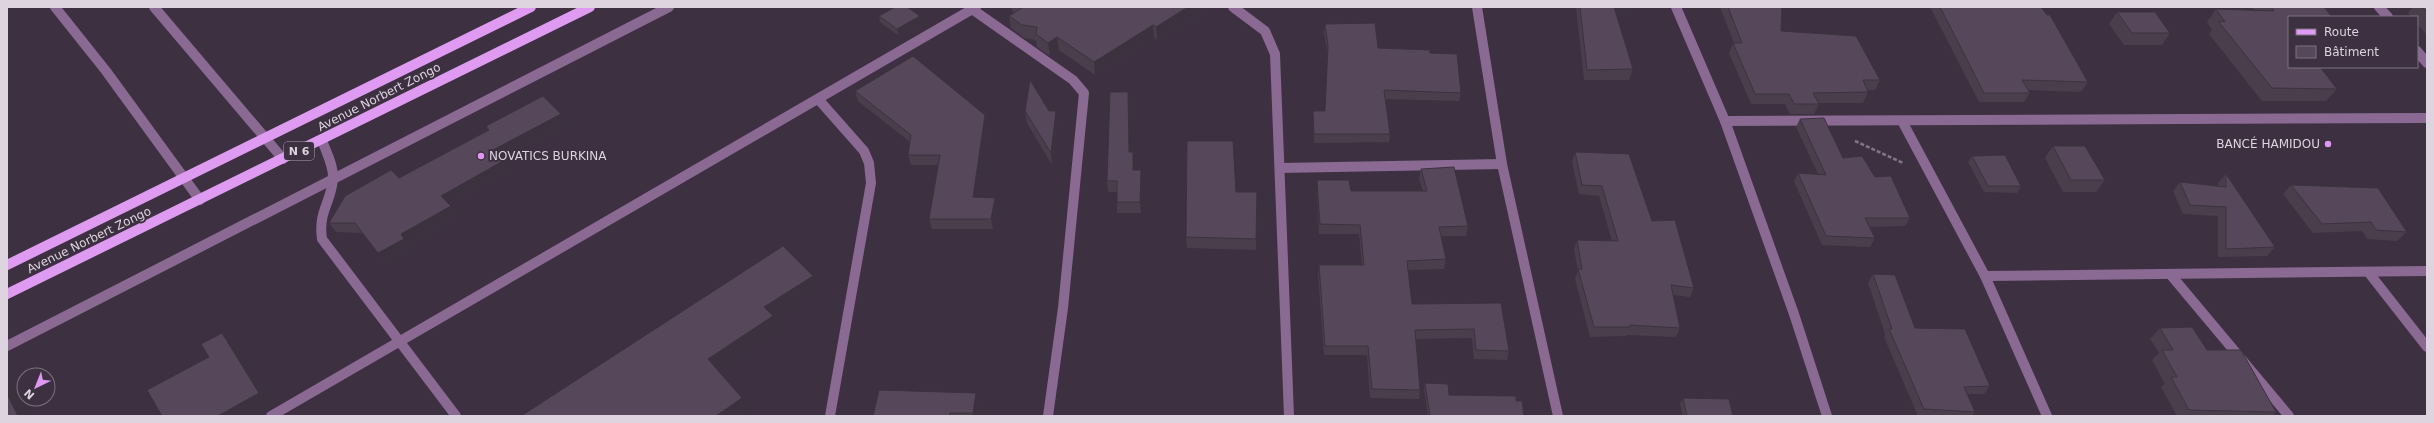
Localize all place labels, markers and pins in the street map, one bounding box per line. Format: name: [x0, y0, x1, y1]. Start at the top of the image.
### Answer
place label: BANCÉ HAMIDOU: [2216, 136, 2320, 151]
marker: BANCÉ HAMIDOU: [2323, 139, 2333, 149]
place label: NOVATICS BURKINA: [489, 149, 607, 163]
marker: NOVATICS BURKINA: [476, 151, 486, 161]

